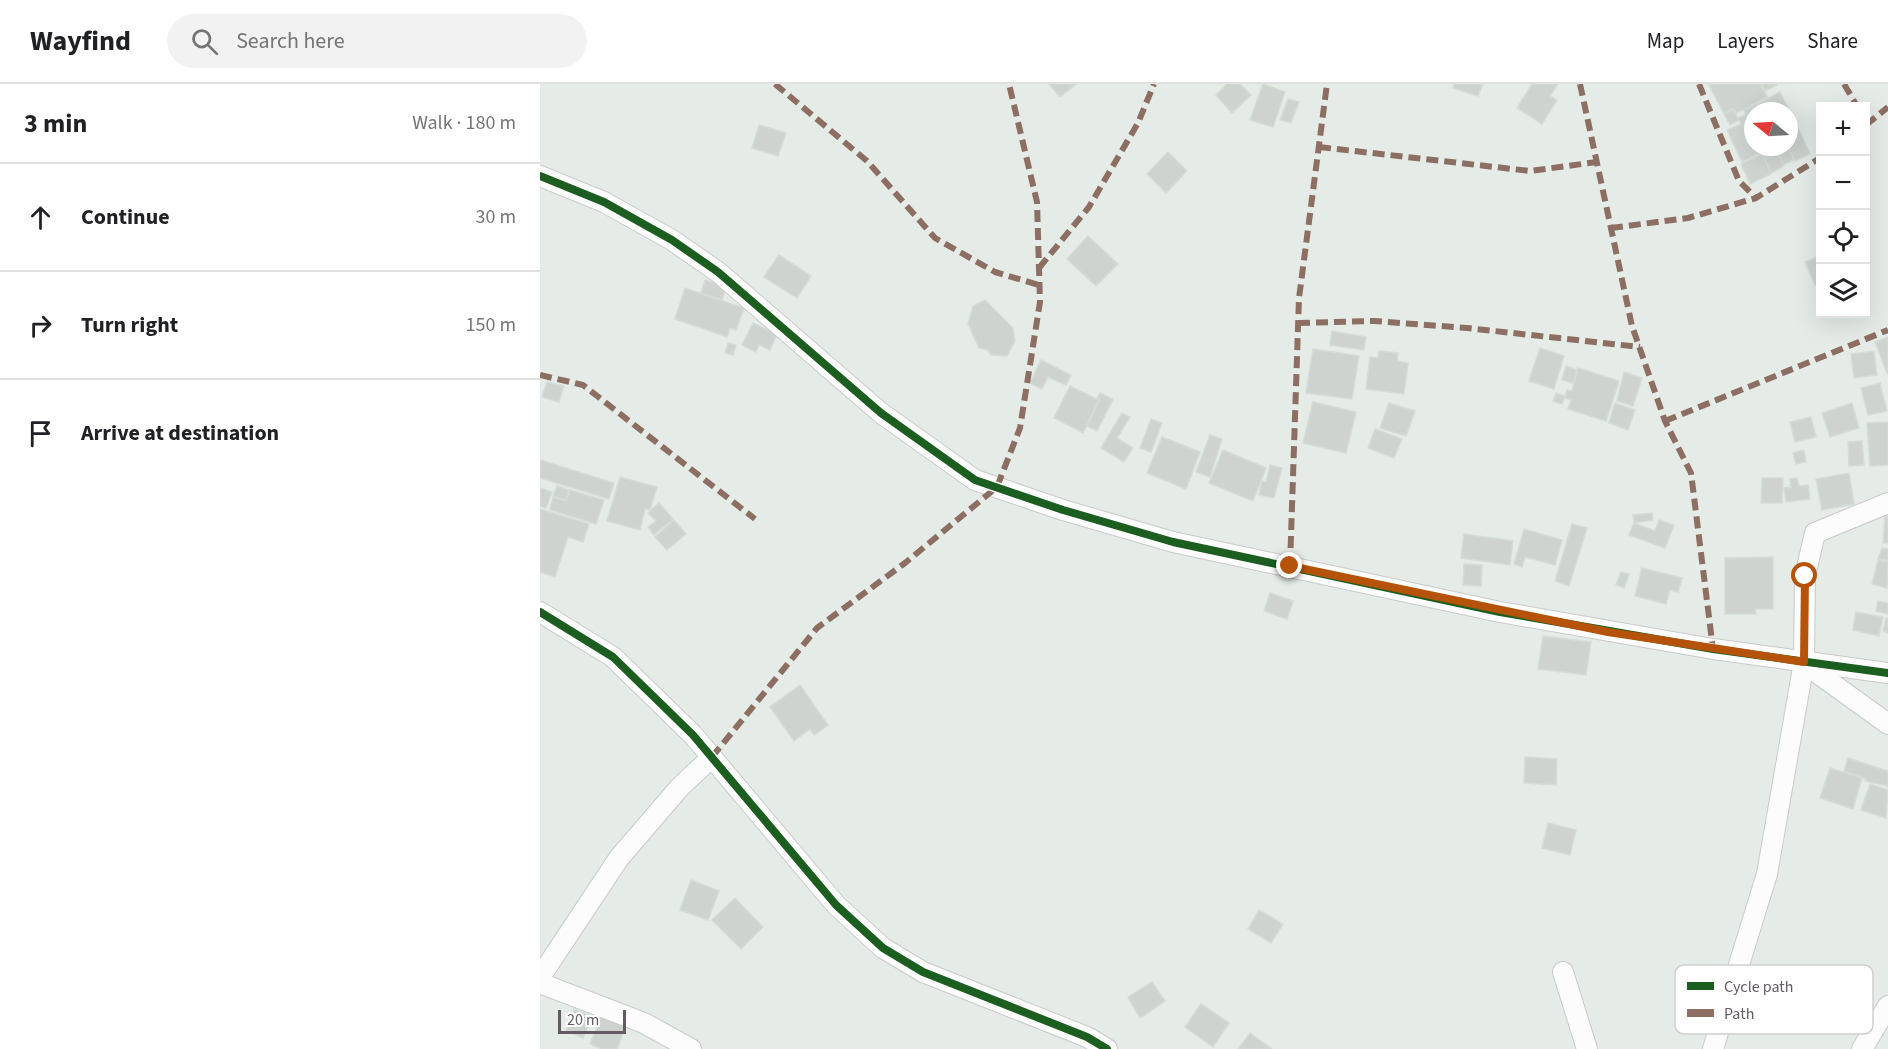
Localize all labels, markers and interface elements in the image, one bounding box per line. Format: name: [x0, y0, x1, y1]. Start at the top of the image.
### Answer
search box: [167, 14, 587, 68]
text: Wayfind: [30, 21, 131, 61]
icon: search: [188, 25, 221, 58]
text: Search here: [236, 25, 345, 57]
text: Map: [1647, 26, 1684, 56]
text: Layers: [1717, 26, 1774, 56]
text: Share: [1807, 26, 1858, 56]
north arrow: [1744, 102, 1798, 156]
map controls: [1816, 102, 1870, 318]
button: +: [1816, 102, 1870, 156]
text: 3 min: [24, 105, 87, 142]
text: Walk · 180 m: [412, 109, 516, 137]
button: −: [1816, 156, 1870, 210]
icon: ahead: [24, 201, 57, 234]
text: Continue: [81, 201, 170, 233]
text: 30 m: [476, 203, 516, 231]
button: locate: [1816, 210, 1870, 264]
button: layers: [1816, 264, 1870, 318]
icon: right: [24, 309, 57, 342]
text: Turn right: [81, 309, 178, 341]
text: 150 m: [466, 311, 516, 339]
icon: arrive: [24, 417, 57, 450]
text: Arrive at destination: [81, 417, 279, 449]
route end: [1276, 552, 1302, 578]
route start: [1791, 562, 1817, 588]
legend: [1675, 965, 1873, 1034]
text: Cycle path: [1724, 976, 1793, 998]
text: Path: [1724, 1003, 1754, 1025]
scale bar: [558, 1007, 626, 1034]
text: 20 m: [567, 1009, 599, 1031]

